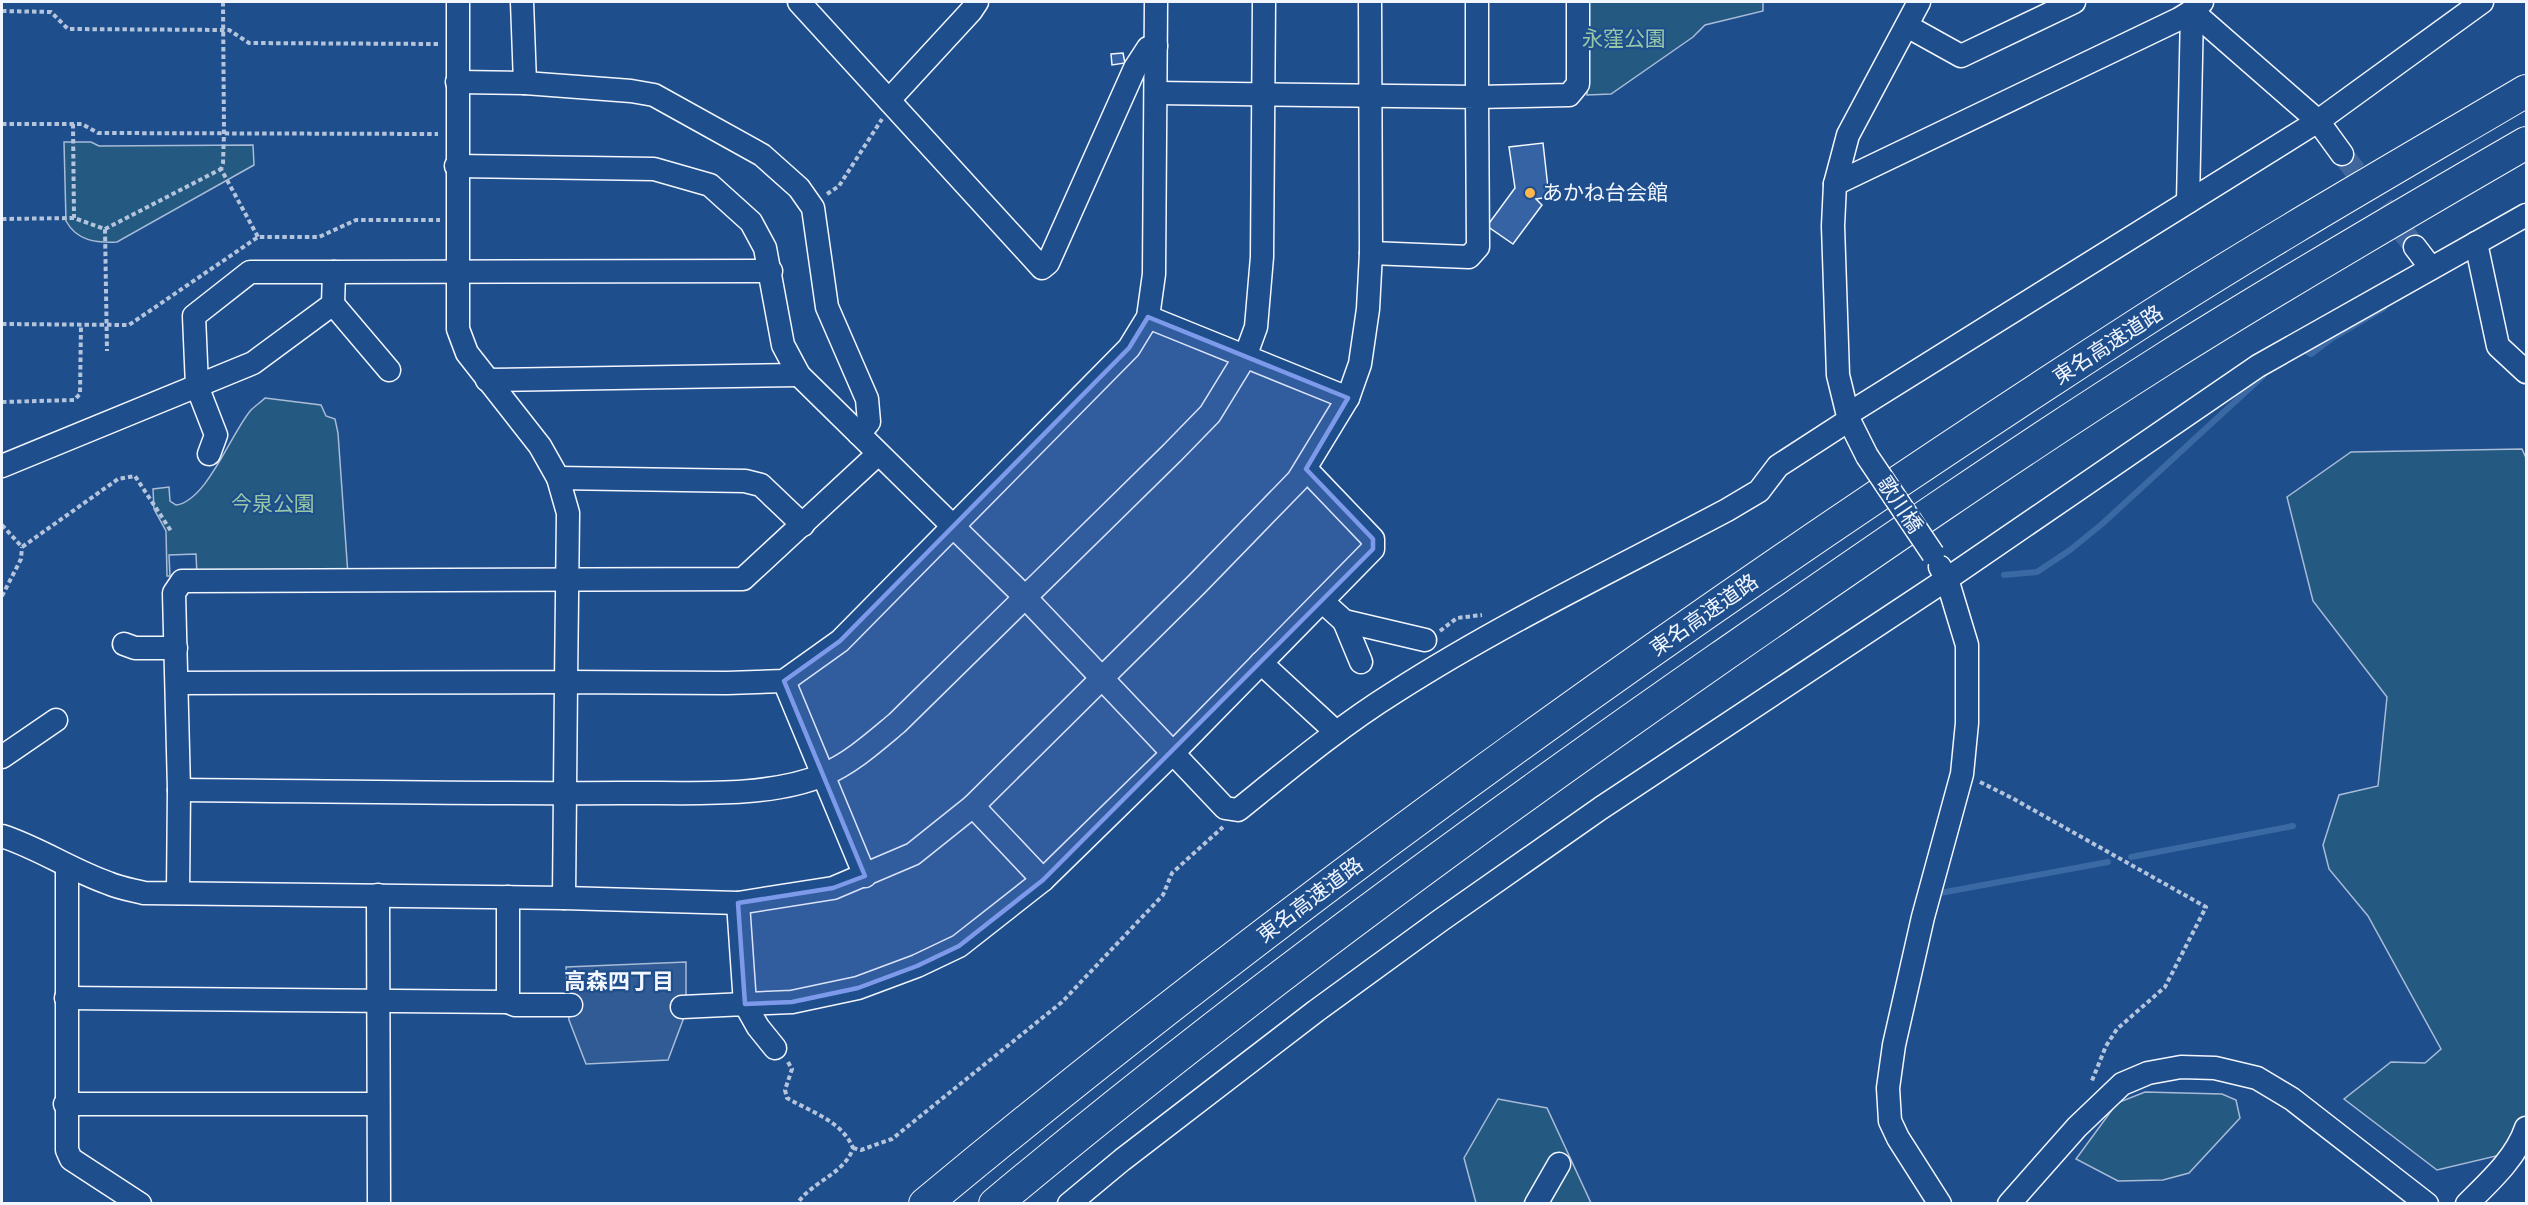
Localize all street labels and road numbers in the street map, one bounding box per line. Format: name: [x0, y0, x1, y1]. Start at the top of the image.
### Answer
street label: 東名高速道路: [2047, 298, 2169, 392]
street label: 歌川橋: [1870, 470, 1930, 540]
street label: 東名高速道路: [1644, 567, 1764, 663]
street label: 東名高速道路: [1251, 850, 1369, 950]

